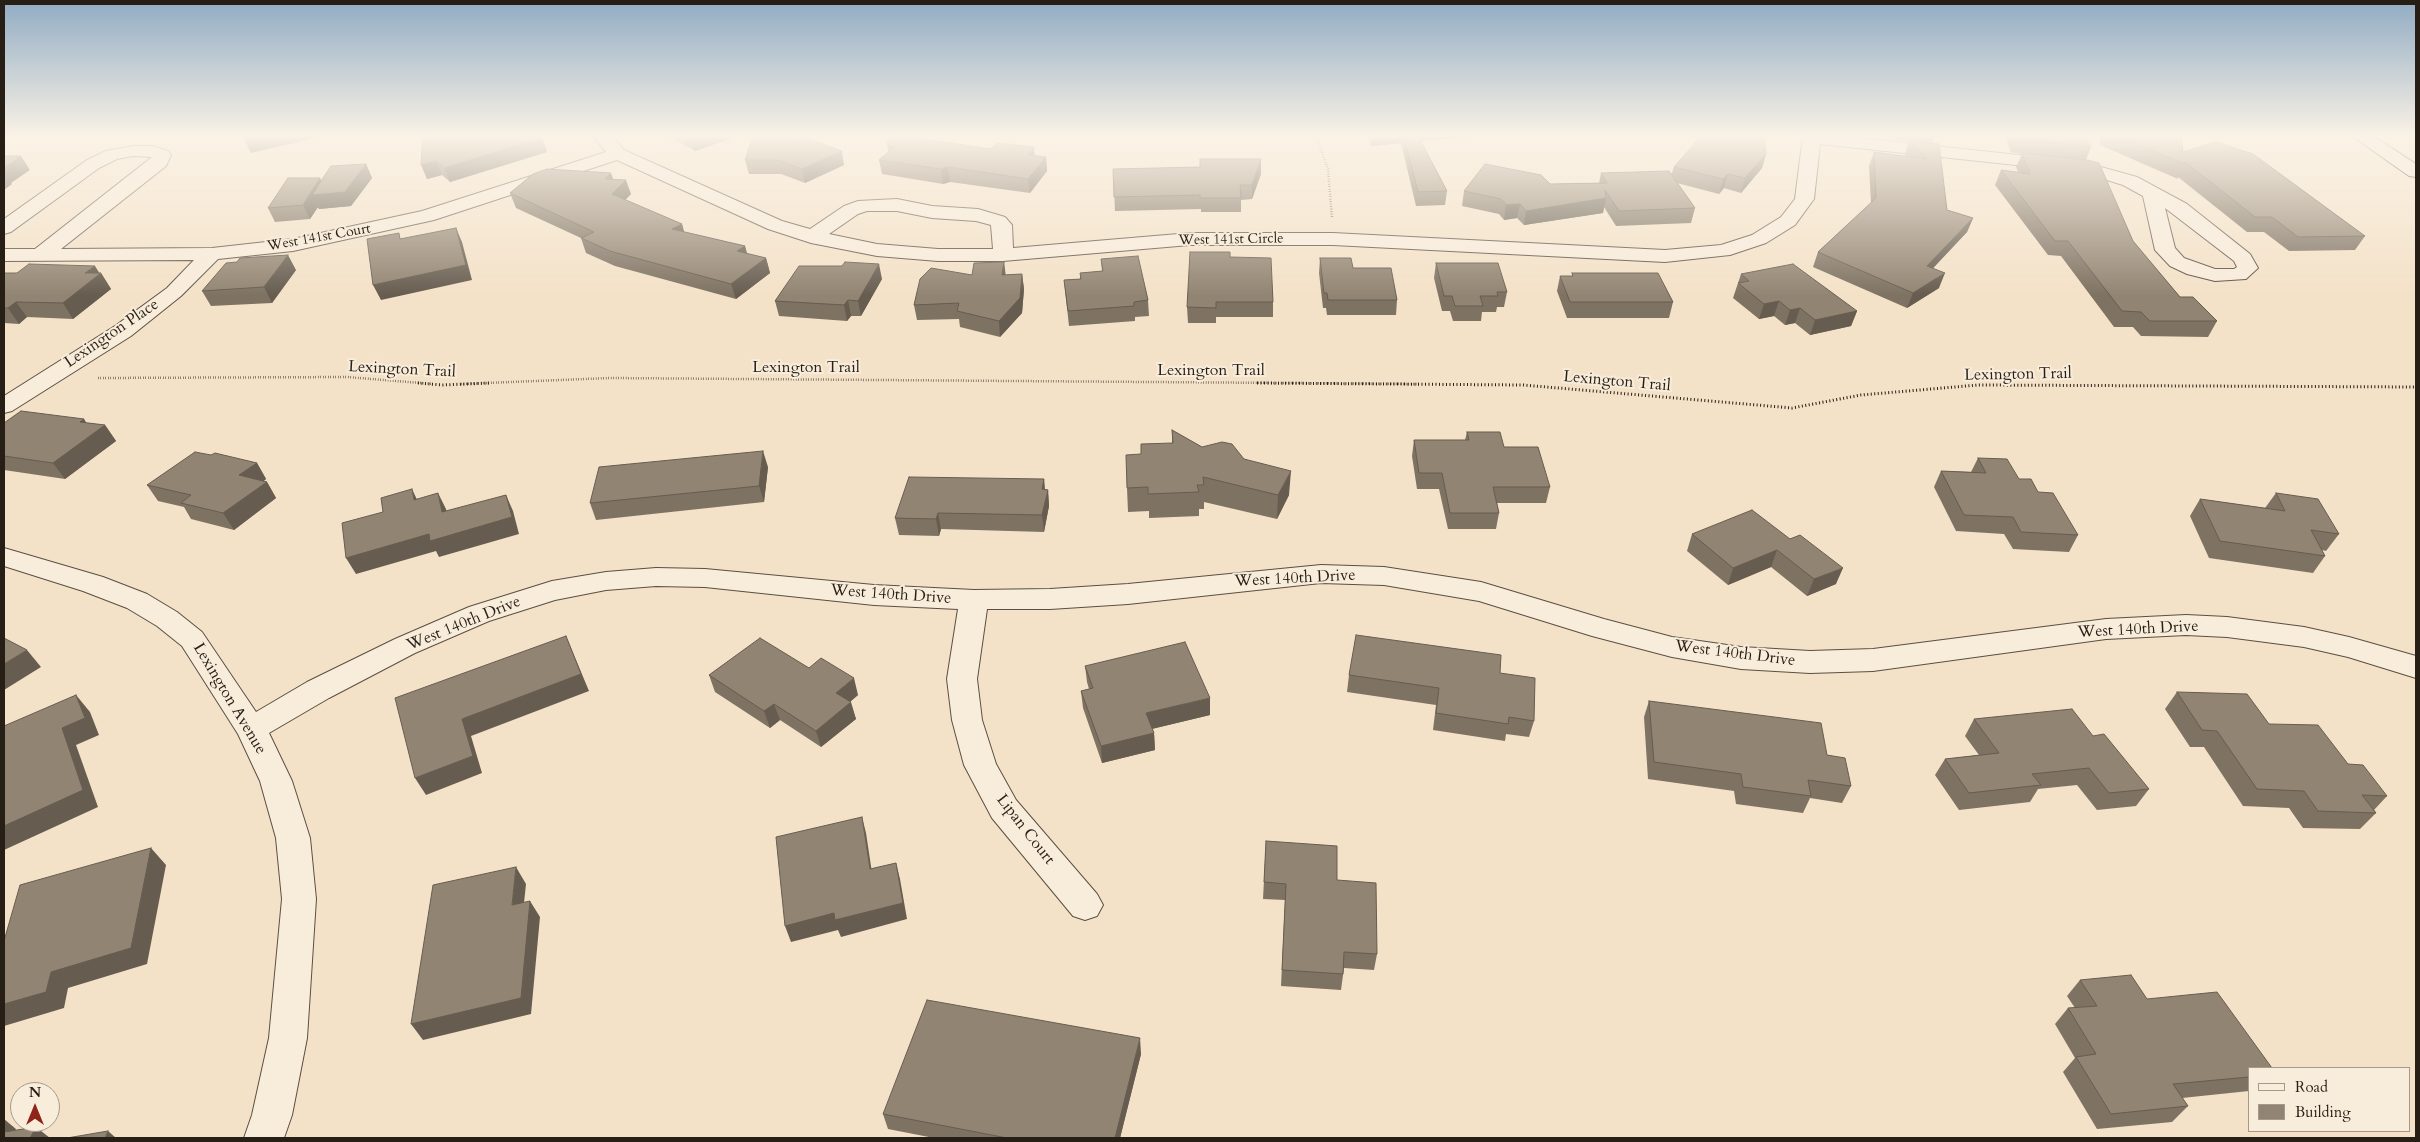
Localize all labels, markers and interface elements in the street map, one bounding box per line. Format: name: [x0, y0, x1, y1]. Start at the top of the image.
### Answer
street label: West 141st Court: [266, 221, 372, 255]
street label: West 141st Circle: [1178, 231, 1284, 249]
street label: Lexington Place: [61, 295, 163, 373]
street label: Lexington Trail: [348, 358, 456, 382]
street label: Lexington Trail: [752, 358, 860, 378]
street label: Lexington Trail: [1157, 361, 1265, 381]
street label: Lexington Trail: [1964, 364, 2072, 386]
street label: Lexington Trail: [1563, 368, 1671, 396]
street label: West 140th Drive: [1234, 566, 1356, 592]
street label: West 140th Drive: [830, 581, 952, 609]
street label: West 140th Drive: [404, 592, 524, 656]
street label: West 140th Drive: [2077, 617, 2199, 643]
street label: West 140th Drive: [1674, 637, 1796, 671]
street label: Lexington Avenue: [188, 640, 270, 758]
street label: Lipan Court: [992, 791, 1058, 869]
legend: [2248, 1067, 2410, 1132]
text: Road: [2295, 1077, 2328, 1097]
north arrow: [10, 1082, 60, 1132]
text: N: [29, 1083, 41, 1102]
text: Building: [2295, 1102, 2351, 1122]

